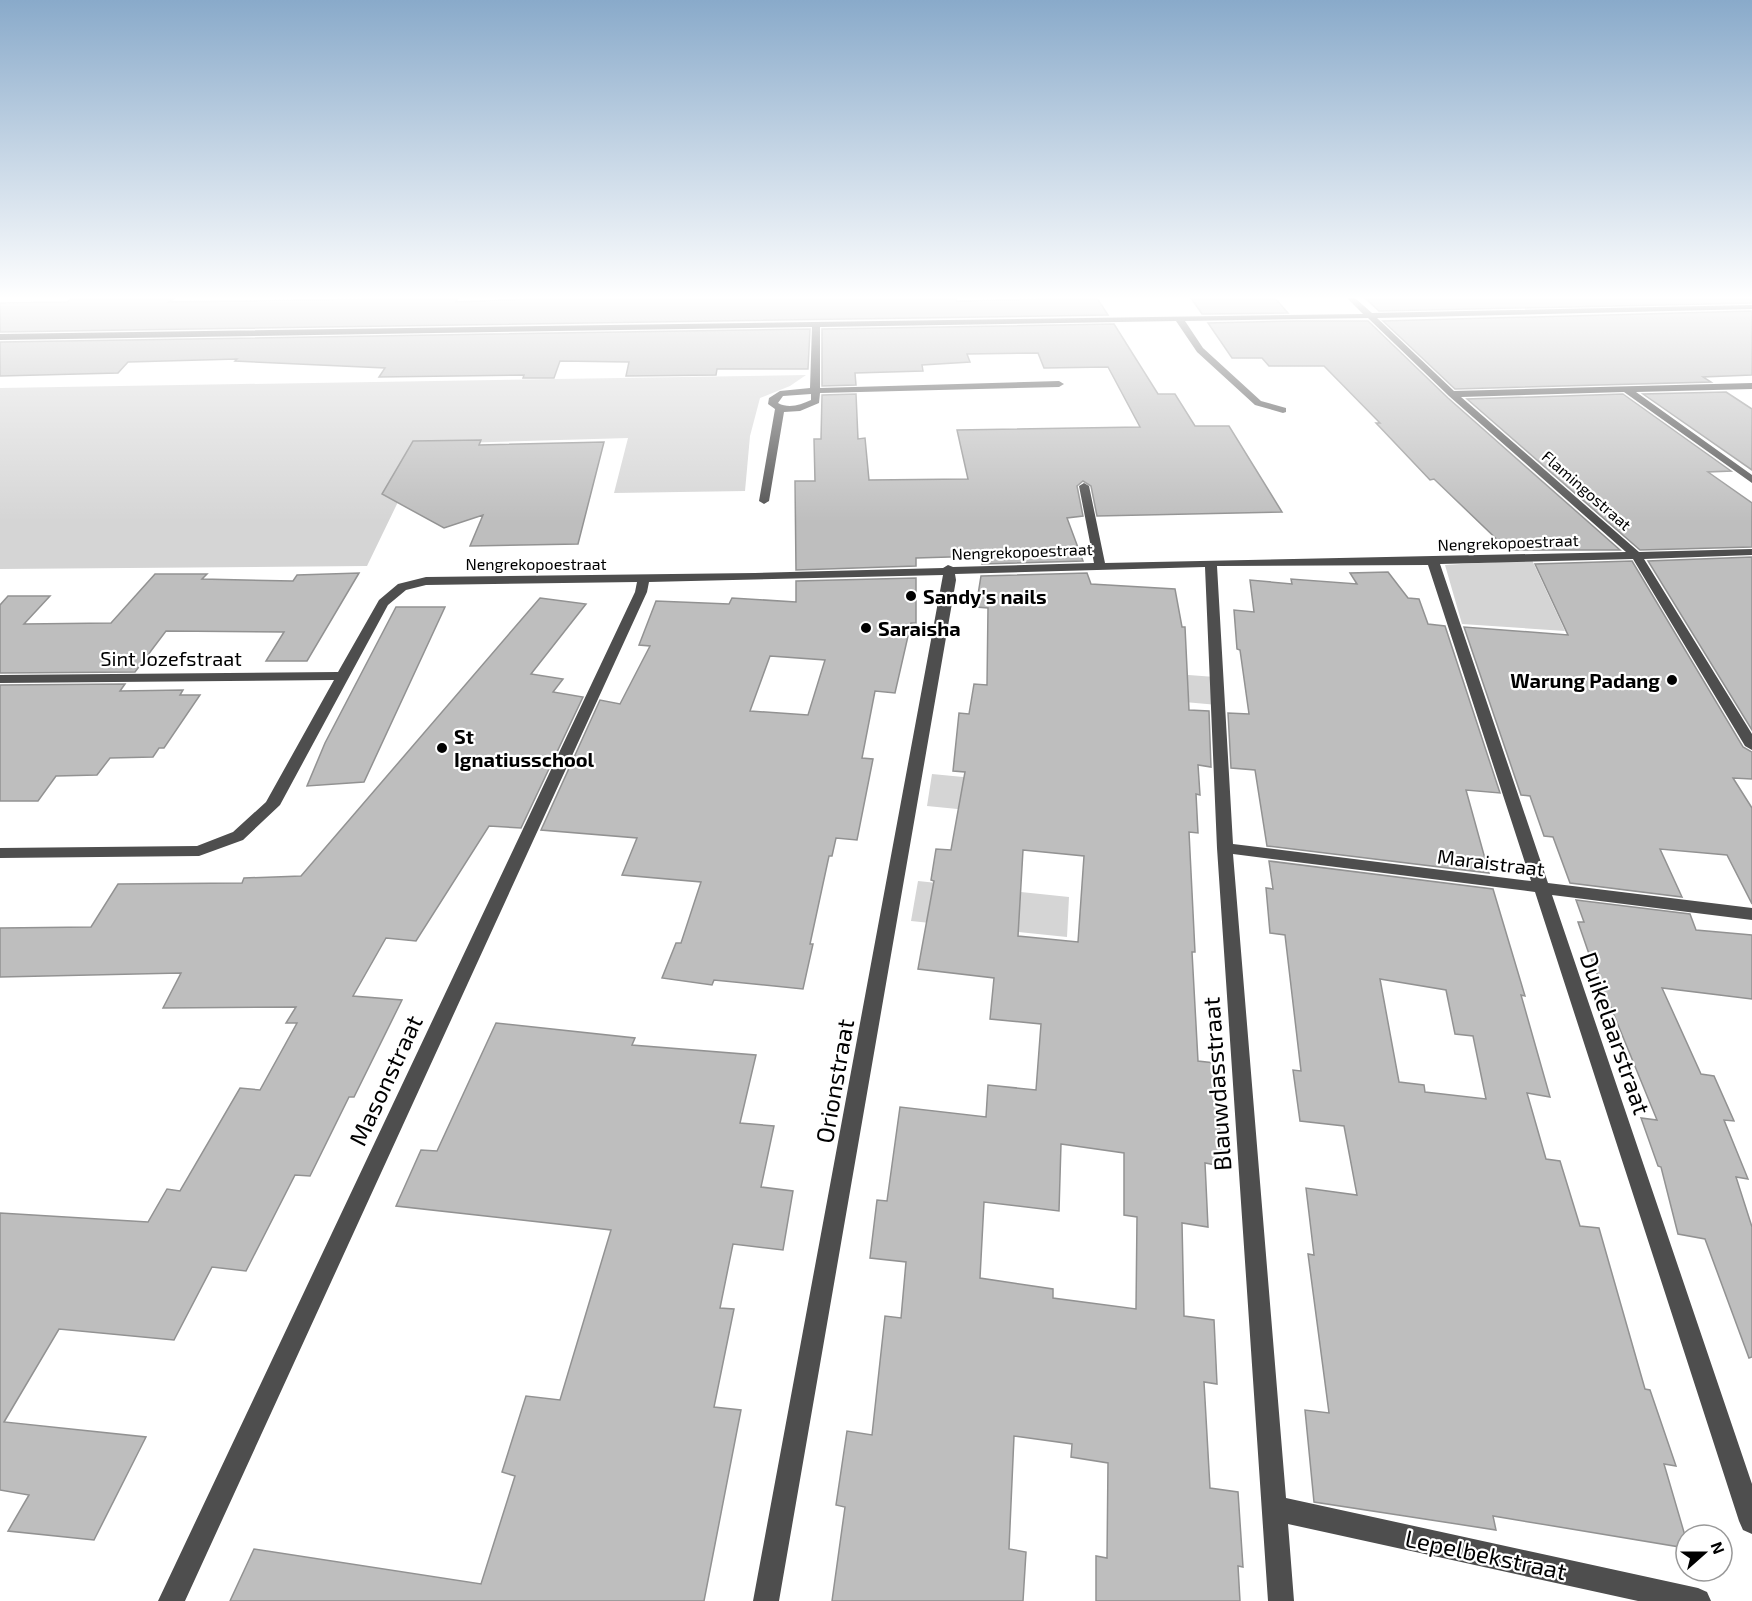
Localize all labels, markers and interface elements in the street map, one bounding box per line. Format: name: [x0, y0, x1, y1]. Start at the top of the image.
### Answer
street label: Flamingostraat: [1539, 446, 1635, 534]
street label: Nengrekopoestraat: [1437, 530, 1579, 554]
street label: Nengrekopoestraat: [951, 539, 1093, 563]
street label: Nengrekopoestraat: [465, 554, 607, 573]
place label: Sandy's nails: [923, 584, 1047, 609]
marker: Sandy's nails: [904, 589, 918, 603]
place label: Saraisha: [878, 616, 961, 640]
marker: Saraisha: [859, 621, 873, 635]
street label: Sint Jozefstraat: [100, 646, 242, 670]
place label: Warung Padang: [1510, 668, 1660, 692]
marker: Warung Padang: [1665, 673, 1679, 687]
place label: St Ignatiusschool: [454, 724, 594, 771]
marker: St Ignatiusschool: [435, 741, 449, 755]
street label: Maraistraat: [1436, 844, 1546, 881]
street label: Duikelaarstraat: [1575, 948, 1657, 1118]
street label: Blauwdasstraat: [1195, 996, 1237, 1172]
street label: Masonstraat: [342, 1010, 428, 1150]
street label: Orionstraat: [809, 1017, 859, 1145]
street label: Lepelbekstraat: [1403, 1523, 1569, 1585]
north arrow: [1674, 1523, 1734, 1583]
text: N: [1708, 1539, 1729, 1556]

